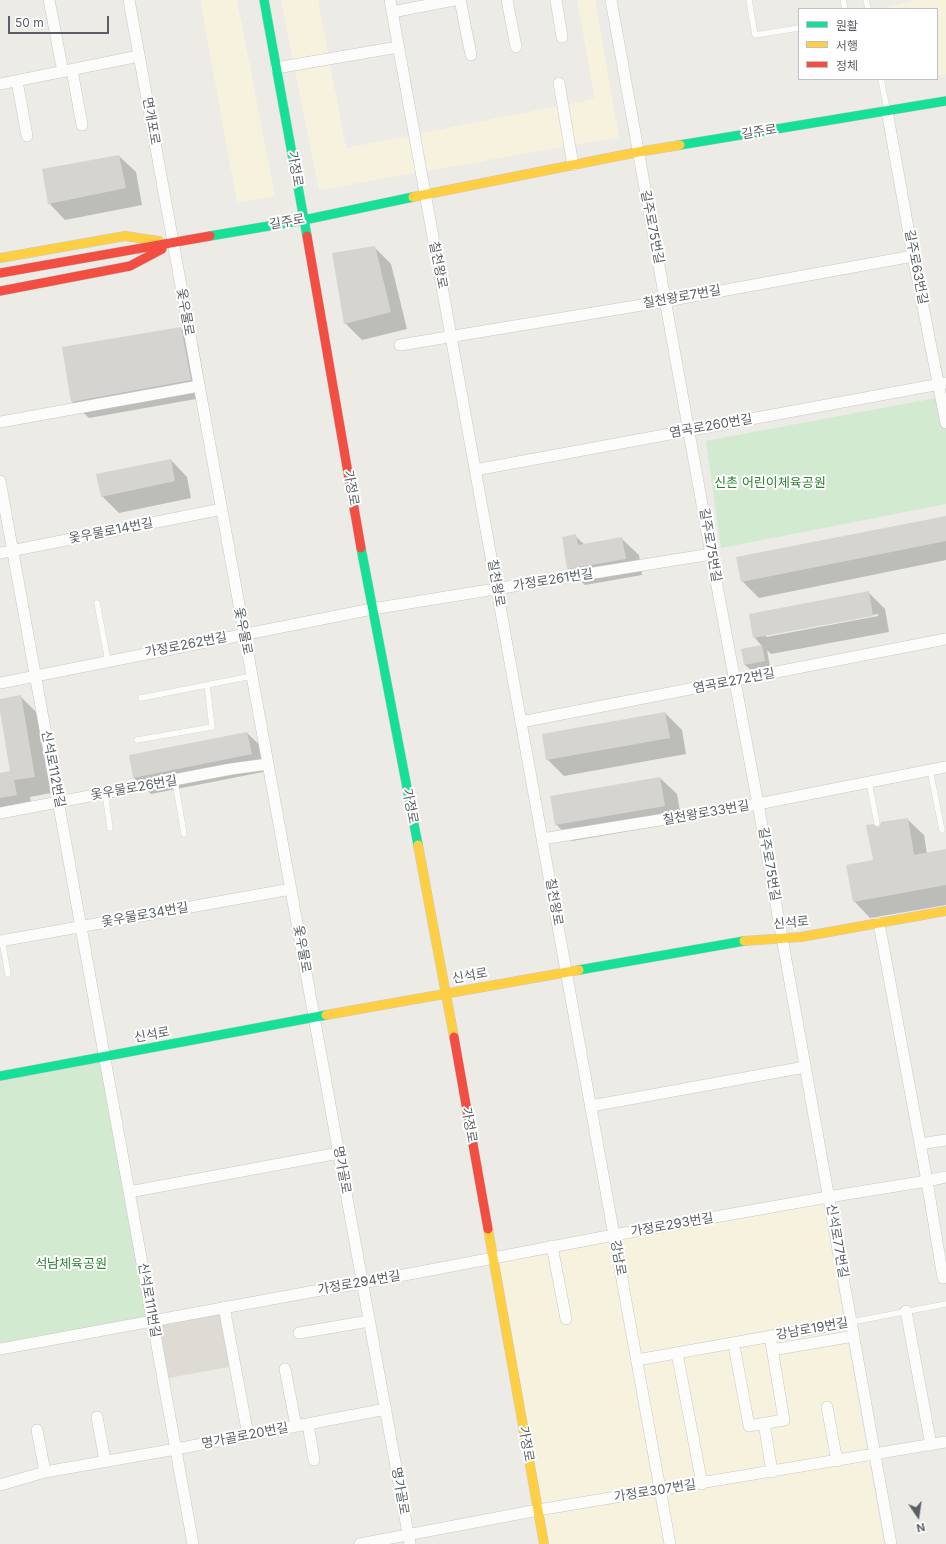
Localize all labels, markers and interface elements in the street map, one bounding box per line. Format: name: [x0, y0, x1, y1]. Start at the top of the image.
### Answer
scale bar: [10, 8, 111, 34]
legend: [798, 8, 938, 80]
text: 50 m: [15, 15, 44, 30]
text: 원활: [836, 18, 858, 33]
text: 서행: [836, 38, 858, 53]
text: 정체: [836, 58, 858, 73]
street label: 면개포로: [139, 96, 163, 146]
street label: 길주로: [740, 121, 778, 143]
street label: 가정로: [284, 150, 306, 188]
street label: 길주로75번길: [637, 189, 667, 265]
street label: 길주로: [268, 211, 306, 233]
street label: 길주로63번길: [901, 228, 931, 306]
street label: 칠천왕로: [426, 240, 450, 290]
street label: 칠천왕로7번길: [642, 282, 722, 312]
street label: 옻우물로: [173, 287, 197, 337]
street label: 염곡로260번길: [668, 411, 754, 441]
street label: 가정로: [340, 469, 362, 507]
park label: 신촌 어린이체육공원: [714, 475, 826, 491]
street label: 길주로75번길: [696, 507, 724, 583]
street label: 옻우물로14번길: [68, 515, 154, 547]
street label: 칠천왕로: [484, 558, 508, 608]
street label: 가정로261번길: [512, 566, 594, 594]
street label: 옻우물로: [231, 606, 255, 656]
street label: 가정로262번길: [143, 629, 229, 661]
street label: 염곡로272번길: [692, 665, 776, 697]
street label: 신석로112번길: [38, 729, 68, 809]
street label: 옻우물로26번길: [89, 773, 179, 803]
street label: 가정로: [399, 787, 421, 825]
street label: 칠천왕로33번길: [661, 798, 751, 828]
street label: 길주로75번길: [755, 826, 783, 902]
street label: 칠천왕로: [542, 877, 566, 927]
street label: 옻우물로34번길: [100, 900, 190, 930]
street label: 신석로: [772, 914, 810, 932]
street label: 옻우물로: [290, 924, 314, 974]
street label: 신석로: [451, 965, 489, 987]
street label: 신석로: [133, 1024, 171, 1046]
street label: 가정로: [458, 1106, 480, 1144]
street label: 명가골로: [330, 1145, 354, 1195]
street label: 신석로77번길: [823, 1203, 851, 1279]
street label: 가정로293번길: [629, 1210, 715, 1240]
street label: 강남로: [607, 1239, 629, 1277]
park label: 석남체육공원: [35, 1256, 107, 1272]
street label: 신석로111번길: [135, 1261, 163, 1339]
street label: 가정로294번길: [316, 1268, 402, 1298]
street label: 강남로19번길: [775, 1315, 849, 1343]
street label: 명가골로20번길: [200, 1420, 290, 1452]
street label: 가정로: [515, 1425, 537, 1463]
street label: 명가골로: [388, 1466, 412, 1516]
street label: 가정로307번길: [613, 1477, 697, 1505]
north arrow: [898, 1496, 938, 1536]
text: N: [915, 1520, 926, 1535]

